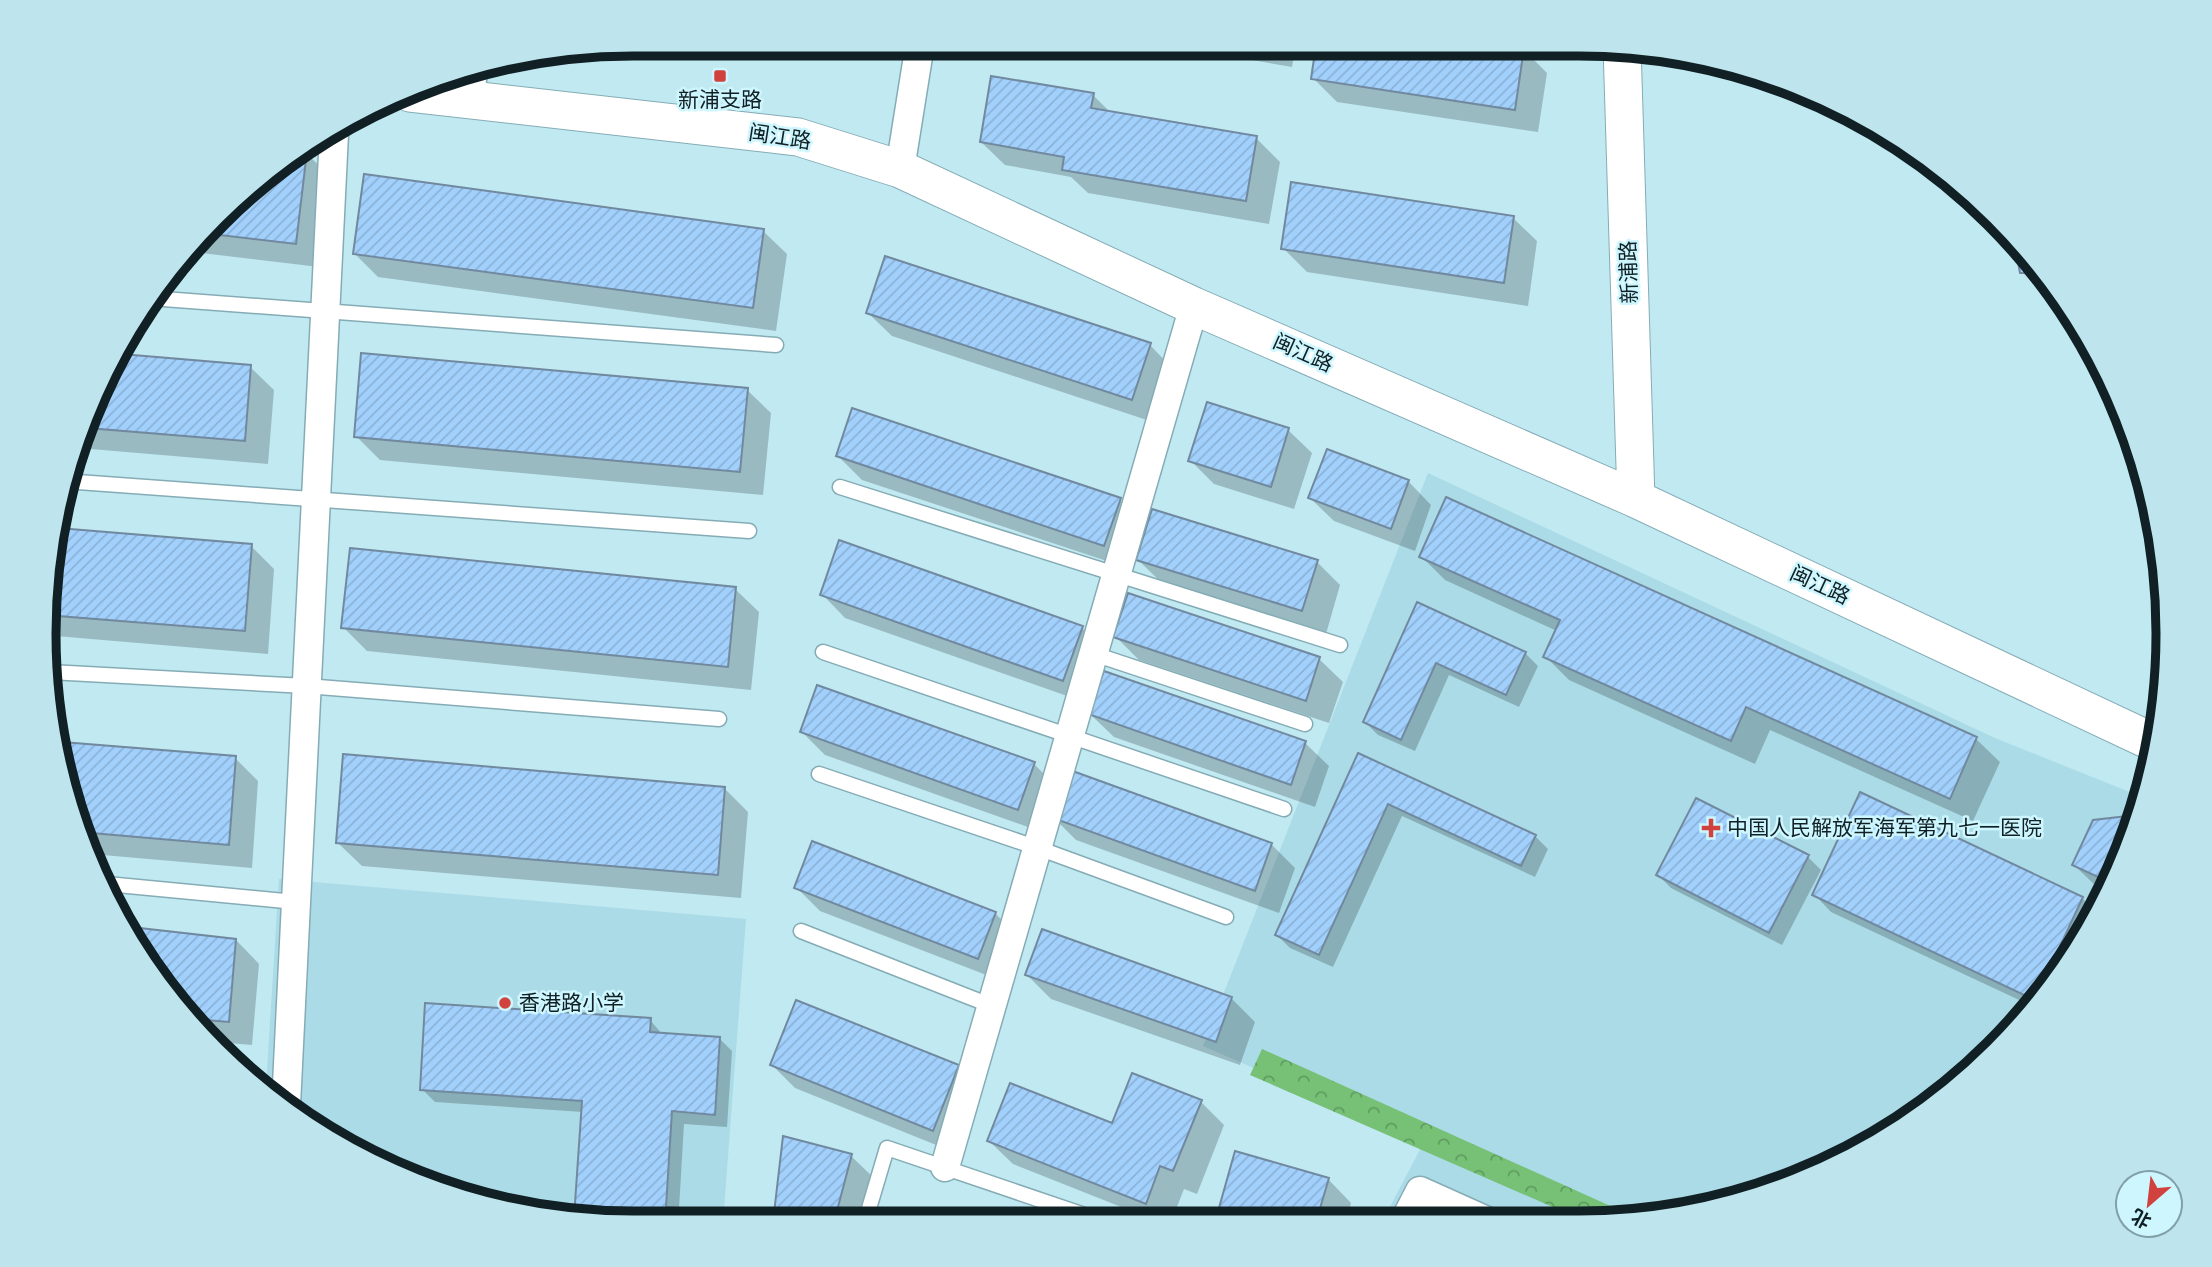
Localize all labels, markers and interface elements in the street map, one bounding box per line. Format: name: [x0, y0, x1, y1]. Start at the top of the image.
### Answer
marker: 新浦支路: [712, 68, 728, 84]
place label: 新浦支路: [678, 88, 762, 113]
street label: 闽江路: [747, 120, 813, 155]
street label: 新浦路: [1616, 240, 1643, 304]
street label: 闽江路: [1269, 329, 1337, 378]
street label: 闽江路: [1786, 561, 1854, 610]
place label: 中国人民解放军海军第九七一医院: [1727, 816, 2042, 841]
marker: 中国人民解放军海军第九七一医院: [1701, 818, 1721, 838]
place label: 香港路小学: [519, 991, 624, 1016]
marker: 香港路小学: [497, 995, 513, 1011]
north arrow: [2114, 1169, 2184, 1239]
text: 北: [2128, 1203, 2156, 1232]

